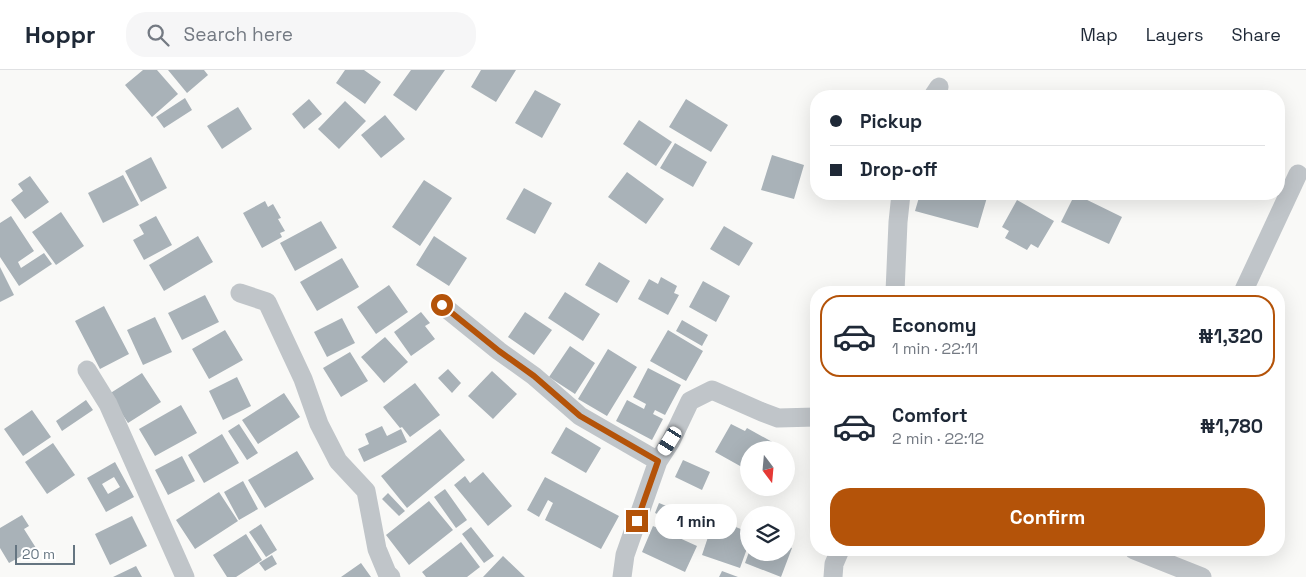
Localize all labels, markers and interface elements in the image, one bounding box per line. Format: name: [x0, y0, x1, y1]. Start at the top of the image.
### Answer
search box: [126, 12, 476, 57]
text: Hoppr: [25, 19, 96, 50]
icon: search: [144, 21, 172, 49]
text: Search here: [184, 22, 293, 47]
text: Map: [1080, 23, 1118, 46]
text: Layers: [1146, 23, 1203, 46]
text: Share: [1231, 23, 1281, 46]
text: Pickup: [860, 109, 922, 134]
text: Drop-off: [860, 157, 938, 182]
route start: [431, 294, 453, 316]
text: Economy: [892, 313, 976, 338]
icon: car: [832, 314, 877, 359]
text: ₦1,320: [1198, 324, 1263, 349]
text: 1 min · 22:11: [892, 338, 978, 359]
text: Comfort: [892, 403, 968, 428]
icon: car: [832, 404, 877, 449]
text: ₦1,780: [1200, 414, 1263, 439]
car: [655, 424, 684, 458]
text: 2 min · 22:12: [892, 428, 984, 449]
north arrow: [740, 441, 795, 496]
map controls: [740, 441, 795, 561]
button: Confirm: [830, 488, 1265, 546]
callout: 1 min: [654, 504, 737, 538]
button: layers: [740, 506, 795, 561]
route end: [626, 510, 648, 532]
text: 1 min: [676, 511, 716, 532]
scale bar: [15, 542, 75, 565]
text: 20 m: [22, 545, 55, 563]

